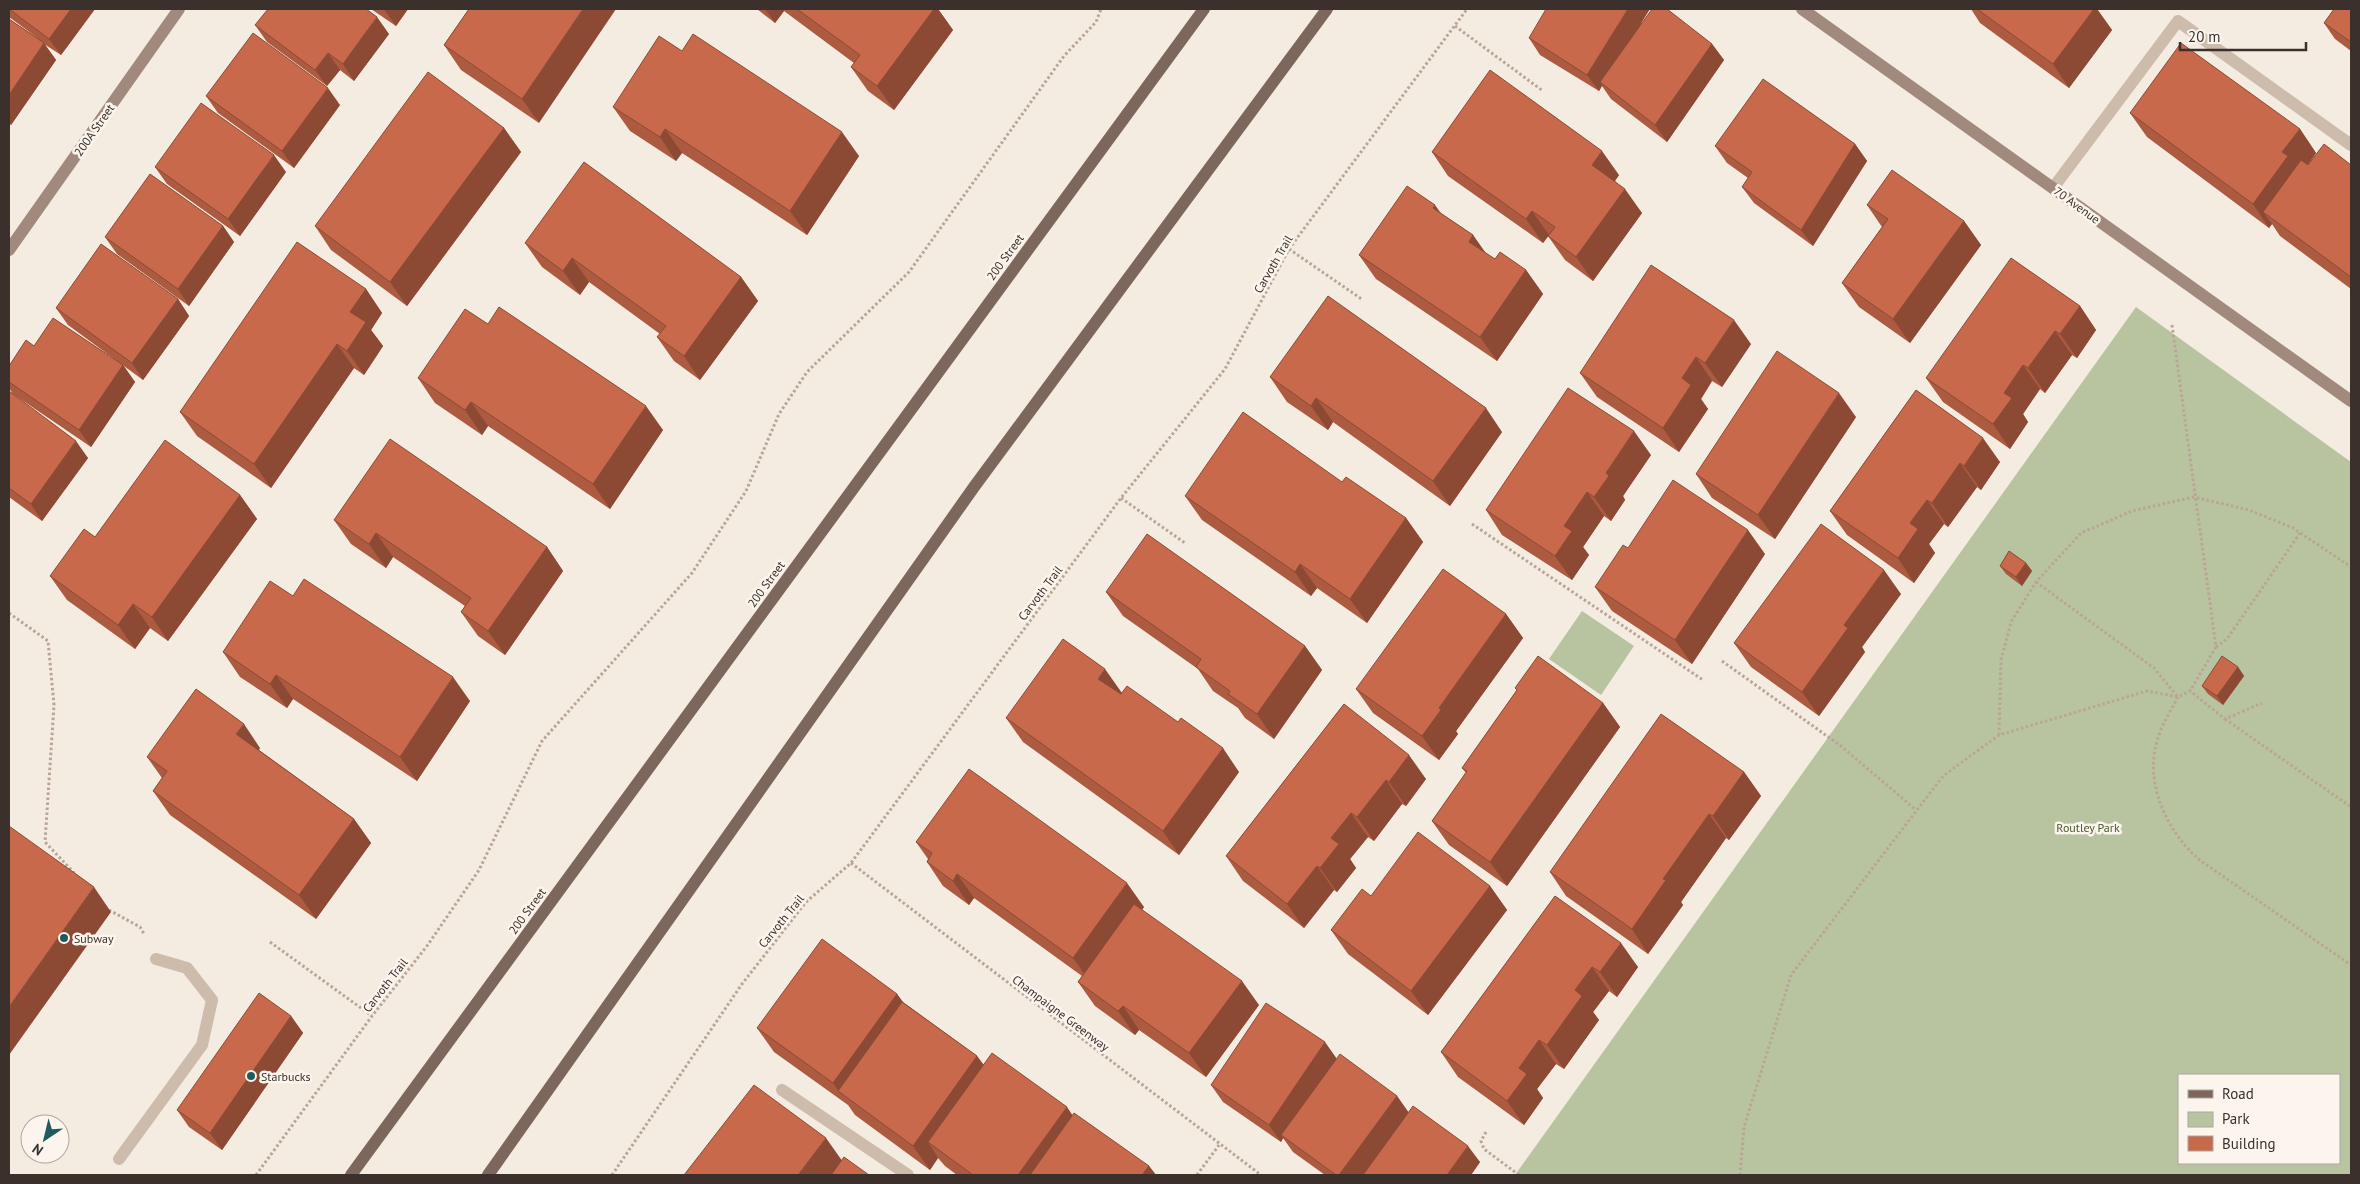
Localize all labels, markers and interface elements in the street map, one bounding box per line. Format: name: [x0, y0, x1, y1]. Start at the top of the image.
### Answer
scale bar: [2180, 20, 2306, 52]
text: 20 m: [2188, 27, 2221, 46]
street label: 200A Street: [71, 101, 117, 159]
street label: 70 Avenue: [2051, 183, 2103, 227]
street label: 200 Street: [983, 231, 1027, 283]
street label: Carvoth Trail: [1250, 232, 1296, 296]
street label: 200 Street: [744, 558, 788, 610]
street label: Carvoth Trail: [1015, 562, 1066, 623]
park label: Routley Park: [2056, 820, 2120, 835]
street label: 200 Street: [505, 885, 549, 937]
street label: Carvoth Trail: [755, 891, 807, 951]
place label: Subway: [74, 931, 114, 946]
marker: Subway: [58, 932, 70, 944]
street label: Carvoth Trail: [359, 955, 411, 1015]
street label: Champaigne Greenway: [1010, 972, 1113, 1055]
place label: Starbucks: [261, 1069, 311, 1084]
marker: Starbucks: [245, 1070, 257, 1082]
legend: [2178, 1074, 2340, 1164]
text: Road: [2222, 1084, 2254, 1103]
text: Park: [2222, 1109, 2250, 1128]
north arrow: [20, 1114, 70, 1164]
text: Building: [2222, 1134, 2276, 1153]
text: N: [29, 1140, 46, 1160]

